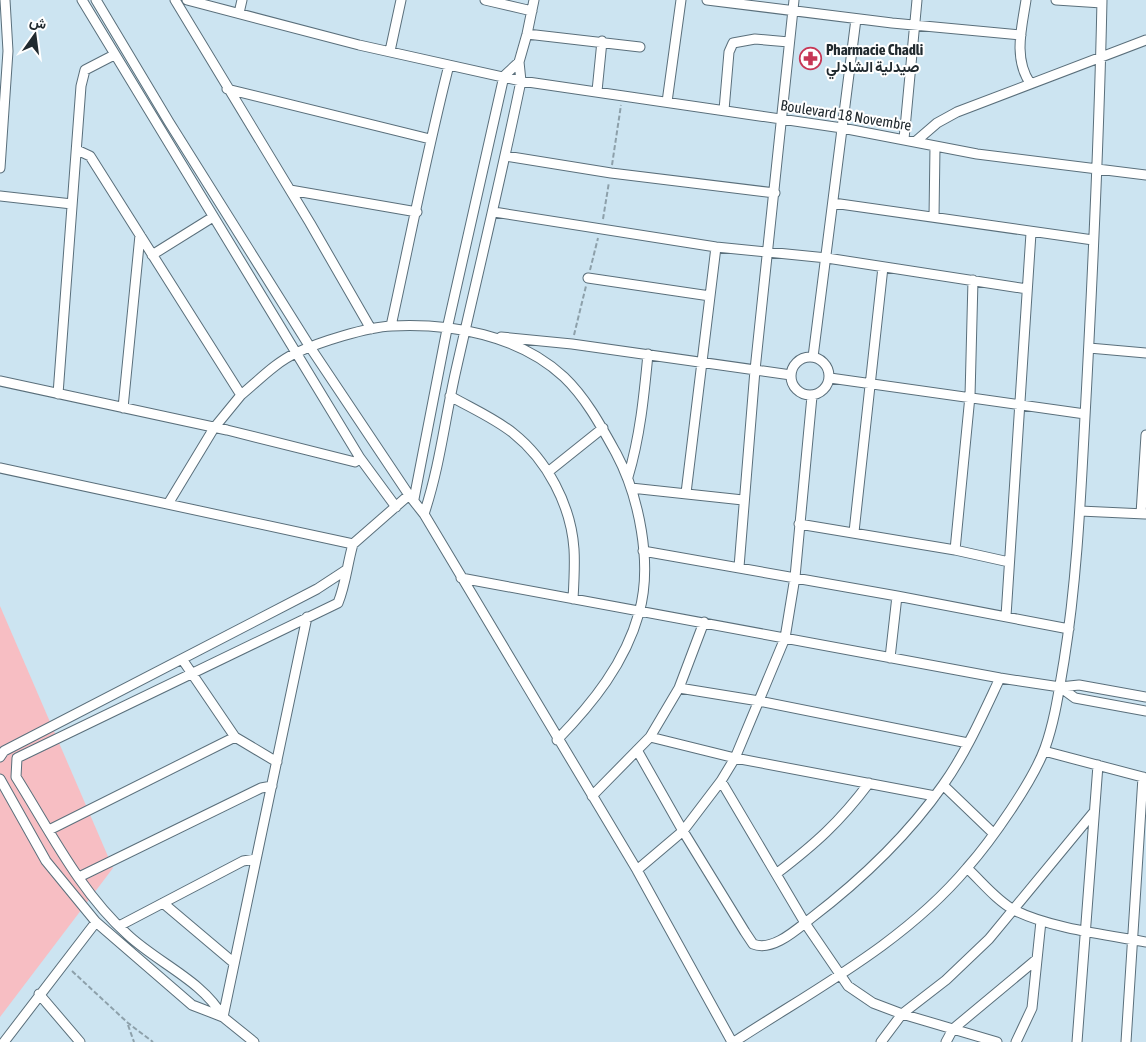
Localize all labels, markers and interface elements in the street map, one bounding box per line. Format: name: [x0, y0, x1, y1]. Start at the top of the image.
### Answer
north arrow: [10, 10, 60, 60]
text: ش: [28, 13, 48, 33]
place label: Pharmacie Chadli صيدلية الشادلي: [826, 41, 923, 80]
pharmacy icon: Pharmacie Chadli صيدلية الشادلي: [798, 46, 822, 70]
street label: Boulevard 18 Novembre: [779, 96, 913, 134]

